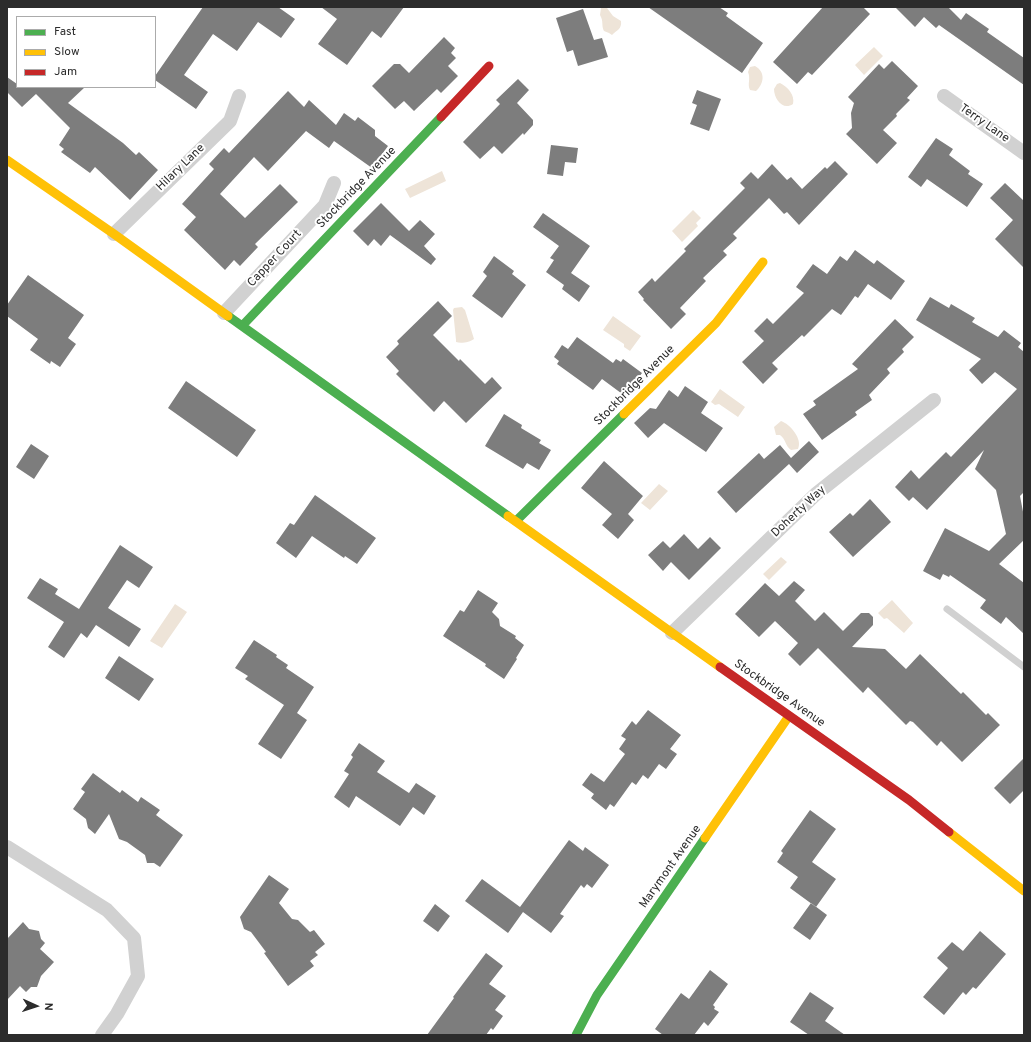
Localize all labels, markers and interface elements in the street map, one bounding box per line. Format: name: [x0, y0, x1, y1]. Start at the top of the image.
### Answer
legend: [16, 16, 156, 88]
text: Fast: [54, 24, 76, 40]
text: Slow: [54, 44, 80, 60]
text: Jam: [54, 64, 77, 80]
street label: Terry Lane: [956, 102, 1012, 146]
street label: Hilary Lane: [154, 141, 208, 195]
street label: Stockbridge Avenue: [314, 144, 400, 232]
street label: Capper Court: [245, 227, 305, 291]
street label: Stockbridge Avenue: [592, 343, 678, 429]
street label: Doherty Way: [769, 483, 829, 541]
street label: Stockbridge Avenue: [731, 657, 827, 731]
street label: Marymont Avenue: [637, 823, 705, 911]
north arrow: [16, 986, 56, 1026]
text: N: [41, 1002, 55, 1011]

